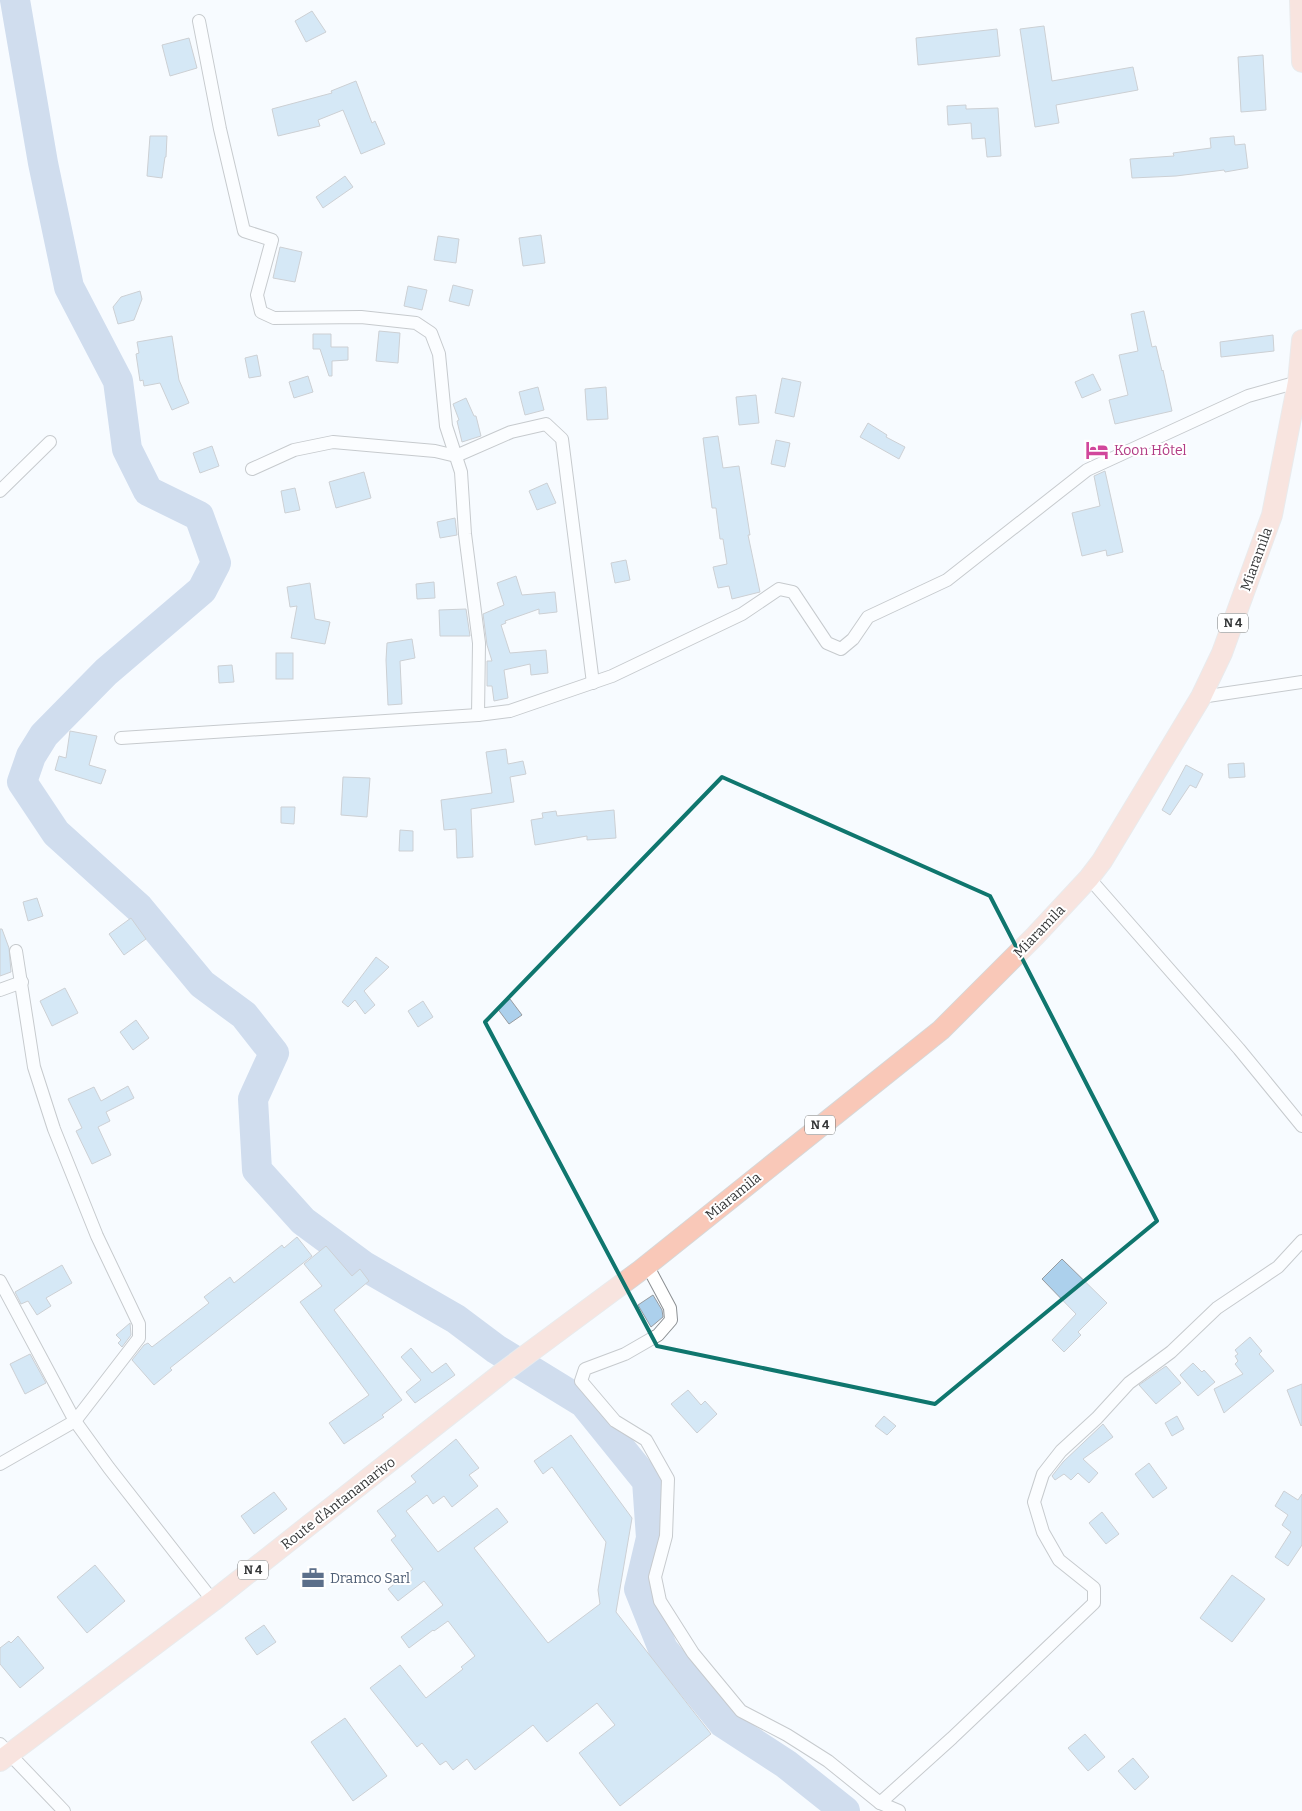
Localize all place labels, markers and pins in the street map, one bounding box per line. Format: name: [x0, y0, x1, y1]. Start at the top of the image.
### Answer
hotel icon: Koon Hôtel: [1084, 437, 1110, 463]
place label: Koon Hôtel: [1114, 442, 1187, 459]
office icon: Dramco Sarl: [300, 1565, 326, 1591]
place label: Dramco Sarl: [330, 1570, 410, 1587]

